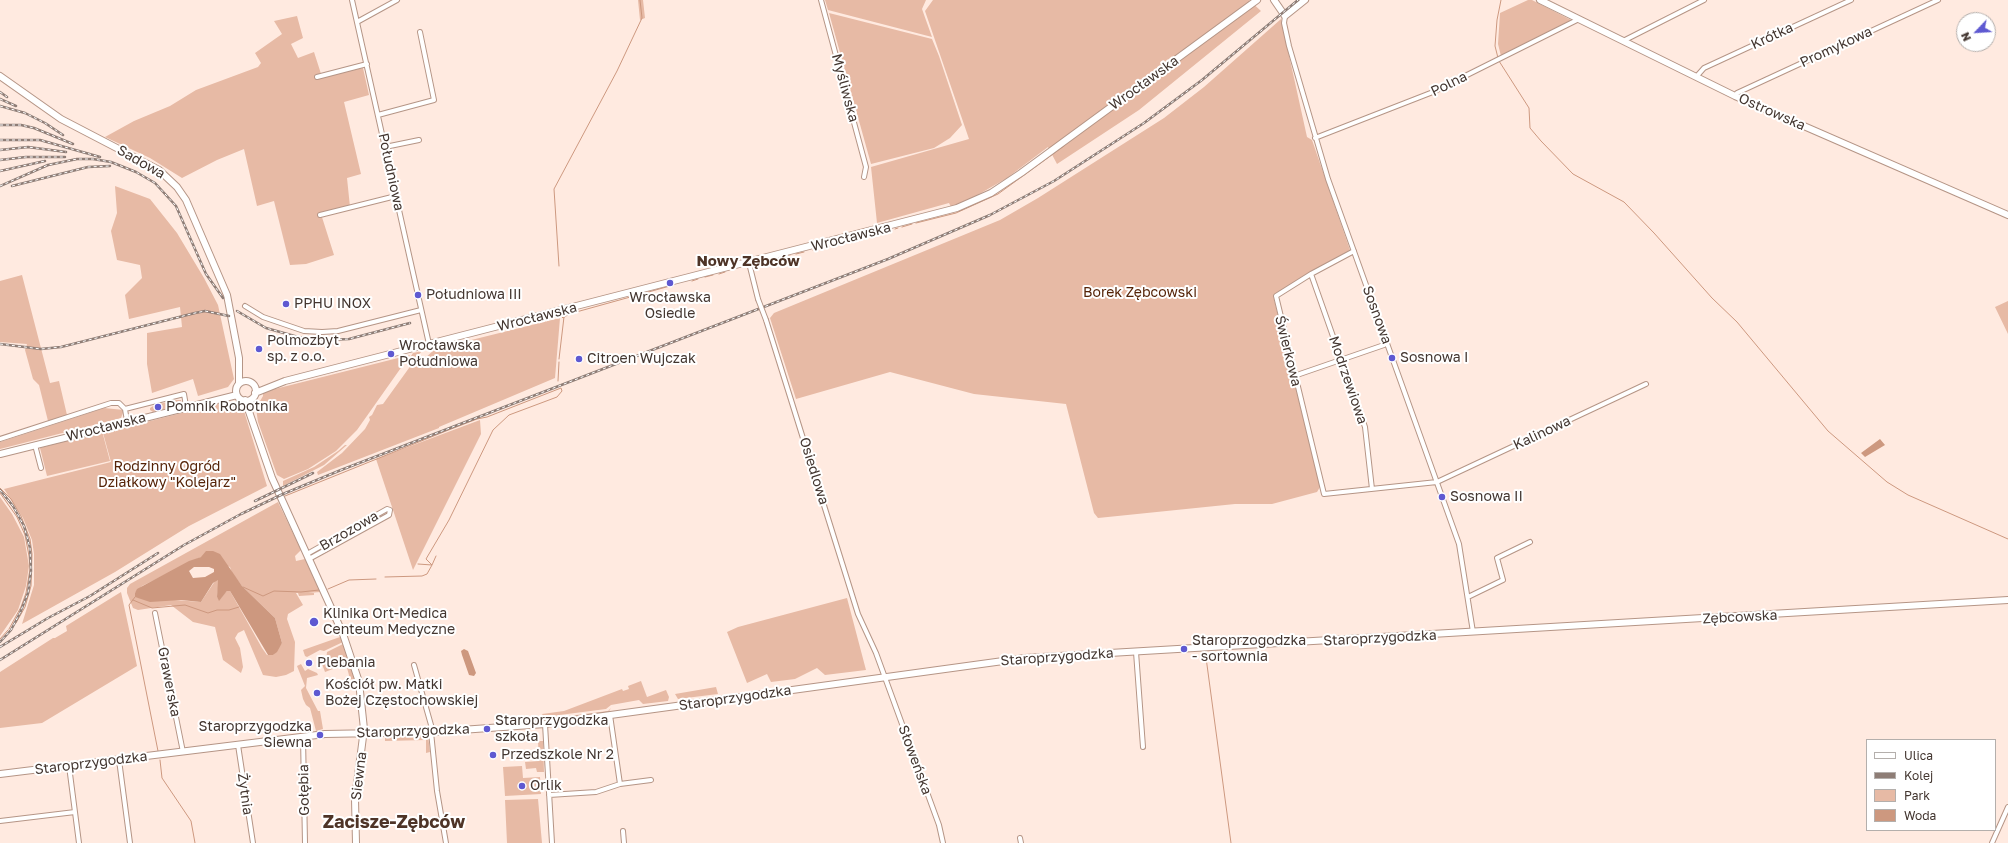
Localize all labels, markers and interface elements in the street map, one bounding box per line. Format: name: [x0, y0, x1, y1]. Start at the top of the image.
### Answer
north arrow: [1956, 12, 1996, 52]
street label: Krótka: [1748, 19, 1796, 53]
street label: Promykowa: [1797, 23, 1875, 71]
text: N: [1958, 30, 1973, 43]
street label: Myśliwska: [828, 52, 862, 124]
street label: Wrocławska: [1106, 52, 1182, 114]
street label: Polna: [1428, 68, 1470, 100]
street label: Ostrowska: [1736, 90, 1808, 134]
street label: Południowa: [375, 132, 407, 212]
street label: Sadowa: [114, 142, 168, 182]
street label: Wrocławska: [809, 219, 893, 255]
district label: Nowy Zębców: [696, 252, 800, 270]
marker: Wrocławska Osiedle: [665, 278, 675, 288]
street label: Sosnowa: [1359, 284, 1395, 346]
park label: Borek Zębcowski: [1083, 285, 1197, 301]
place label: Południowa III: [426, 287, 522, 303]
marker: Południowa III: [413, 290, 423, 300]
place label: Wrocławska Osiedle: [629, 290, 711, 322]
place label: PPHU INOX: [294, 296, 371, 312]
marker: PPHU INOX: [281, 299, 291, 309]
street label: Wrocławska: [495, 299, 579, 335]
street label: Świerkowa: [1271, 314, 1305, 388]
place label: Polmozbyt sp. z o.o.: [267, 333, 339, 366]
street label: Modrzewiowa: [1325, 334, 1371, 426]
place label: Wrocławska Południowa: [399, 338, 481, 370]
marker: Polmozbyt sp. z o.o.: [254, 344, 264, 354]
marker: Wrocławska Południowa: [386, 349, 396, 359]
place label: Sosnowa I: [1400, 350, 1469, 366]
place label: Citroen Wujczak: [587, 351, 696, 367]
marker: Sosnowa I: [1387, 353, 1397, 363]
marker: Citroen Wujczak: [574, 354, 584, 364]
place label: Pomnik Robotnika: [166, 399, 288, 415]
marker: Pomnik Robotnika: [153, 402, 163, 412]
street label: Wrocławska: [64, 409, 148, 445]
street label: Kalinowa: [1511, 412, 1573, 454]
street label: Osiedlowa: [796, 435, 832, 507]
park label: Rodzinny Ogród Działkowy "Kolejarz": [98, 459, 236, 492]
place label: Sosnowa II: [1450, 489, 1523, 505]
marker: Sosnowa II: [1437, 492, 1447, 502]
street label: Brzozowa: [317, 508, 381, 554]
place label: Klinika Ort-Medica Centeum Medyczne: [323, 606, 455, 638]
street label: Zębcowska: [1702, 607, 1778, 627]
marker: Klinika Ort-Medica Centeum Medyczne: [308, 616, 320, 628]
street label: Staroprzygodzka: [1323, 627, 1437, 649]
place label: Staroprzogodzka - sortownia: [1192, 633, 1306, 666]
marker: Staroprzogodzka - sortownia: [1179, 644, 1189, 654]
street label: Staroprzygodzka: [1000, 645, 1114, 669]
street label: Grawerska: [154, 646, 184, 718]
place label: Plebania: [317, 655, 375, 671]
marker: Plebania: [304, 658, 314, 668]
place label: Kościół pw. Matki Bożej Częstochowskiej: [325, 677, 478, 710]
street label: Staroprzygodzka: [678, 682, 792, 714]
marker: Kościół pw. Matki Bożej Częstochowskiej: [312, 688, 322, 698]
place label: Staroprzygodzka szkoła: [495, 713, 608, 746]
place label: Staroprzygodzka Siewna: [199, 719, 312, 752]
street label: Staroprzygodzka: [356, 721, 470, 741]
street label: Słoweńska: [895, 723, 935, 797]
marker: Staroprzygodzka szkoła: [482, 724, 492, 734]
marker: Staroprzygodzka Siewna: [315, 730, 325, 740]
legend: [1866, 739, 1996, 831]
place label: Przedszkole Nr 2: [501, 747, 614, 763]
street label: Staroprzygodzka: [34, 748, 148, 778]
text: Ulica: [1904, 748, 1933, 763]
marker: Przedszkole Nr 2: [488, 750, 498, 760]
street label: Siewna: [348, 751, 370, 801]
street label: Gołębia: [295, 764, 313, 816]
text: Kolej: [1904, 768, 1933, 783]
street label: Żytnia: [234, 772, 256, 816]
place label: Orlik: [530, 778, 562, 794]
marker: Orlik: [517, 781, 527, 791]
text: Park: [1904, 788, 1930, 803]
text: Woda: [1904, 808, 1936, 823]
district label: Zacisze-Zębców: [323, 811, 465, 833]

